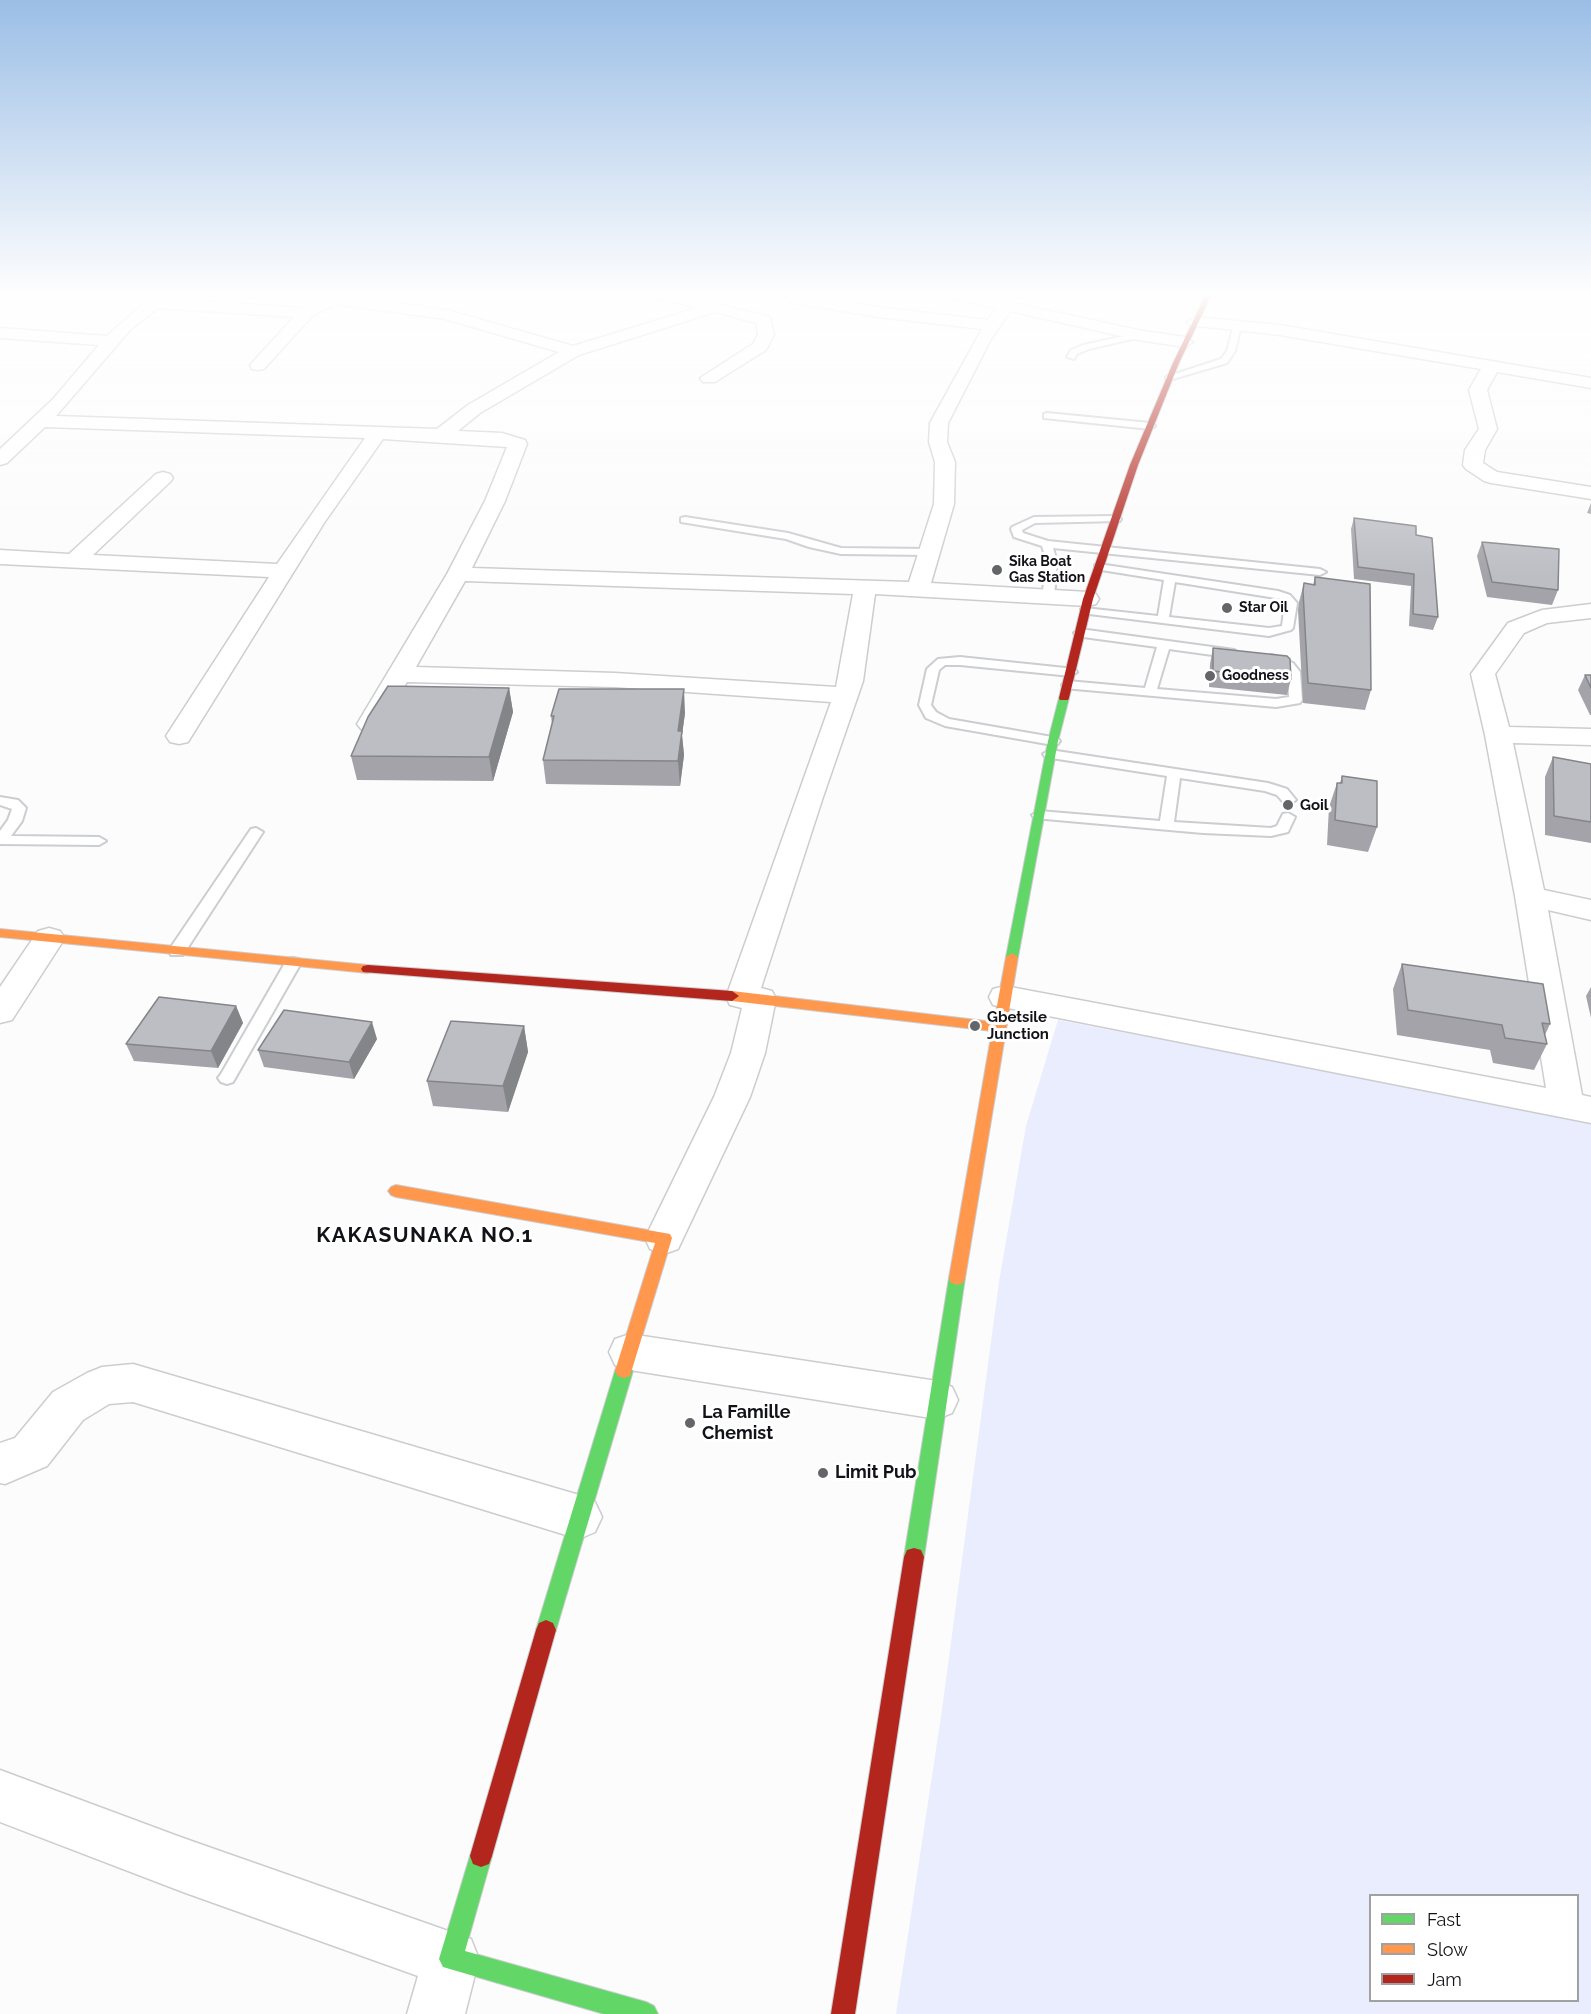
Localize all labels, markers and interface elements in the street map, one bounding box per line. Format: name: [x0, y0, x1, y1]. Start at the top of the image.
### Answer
place label: Sika Boat Gas Station: [1009, 554, 1085, 586]
marker: Sika Boat Gas Station: [990, 563, 1004, 577]
place label: Star Oil: [1239, 600, 1288, 616]
marker: Star Oil: [1220, 601, 1234, 615]
place label: Goodness: [1222, 668, 1289, 684]
marker: Goodness: [1203, 669, 1217, 683]
place label: Goil: [1300, 796, 1329, 814]
marker: Goil: [1281, 798, 1295, 812]
place label: Gbetsile Junction: [987, 1008, 1049, 1043]
marker: Gbetsile Junction: [968, 1019, 982, 1033]
district label: KAKASUNAKA NO.1: [316, 1223, 534, 1249]
place label: La Famille Chemist: [702, 1402, 791, 1444]
marker: La Famille Chemist: [683, 1416, 697, 1430]
place label: Limit Pub: [835, 1462, 916, 1484]
marker: Limit Pub: [816, 1466, 830, 1480]
legend: [1369, 1894, 1579, 2002]
text: Fast: [1427, 1909, 1461, 1930]
text: Slow: [1427, 1939, 1468, 1960]
text: Jam: [1427, 1969, 1462, 1990]

